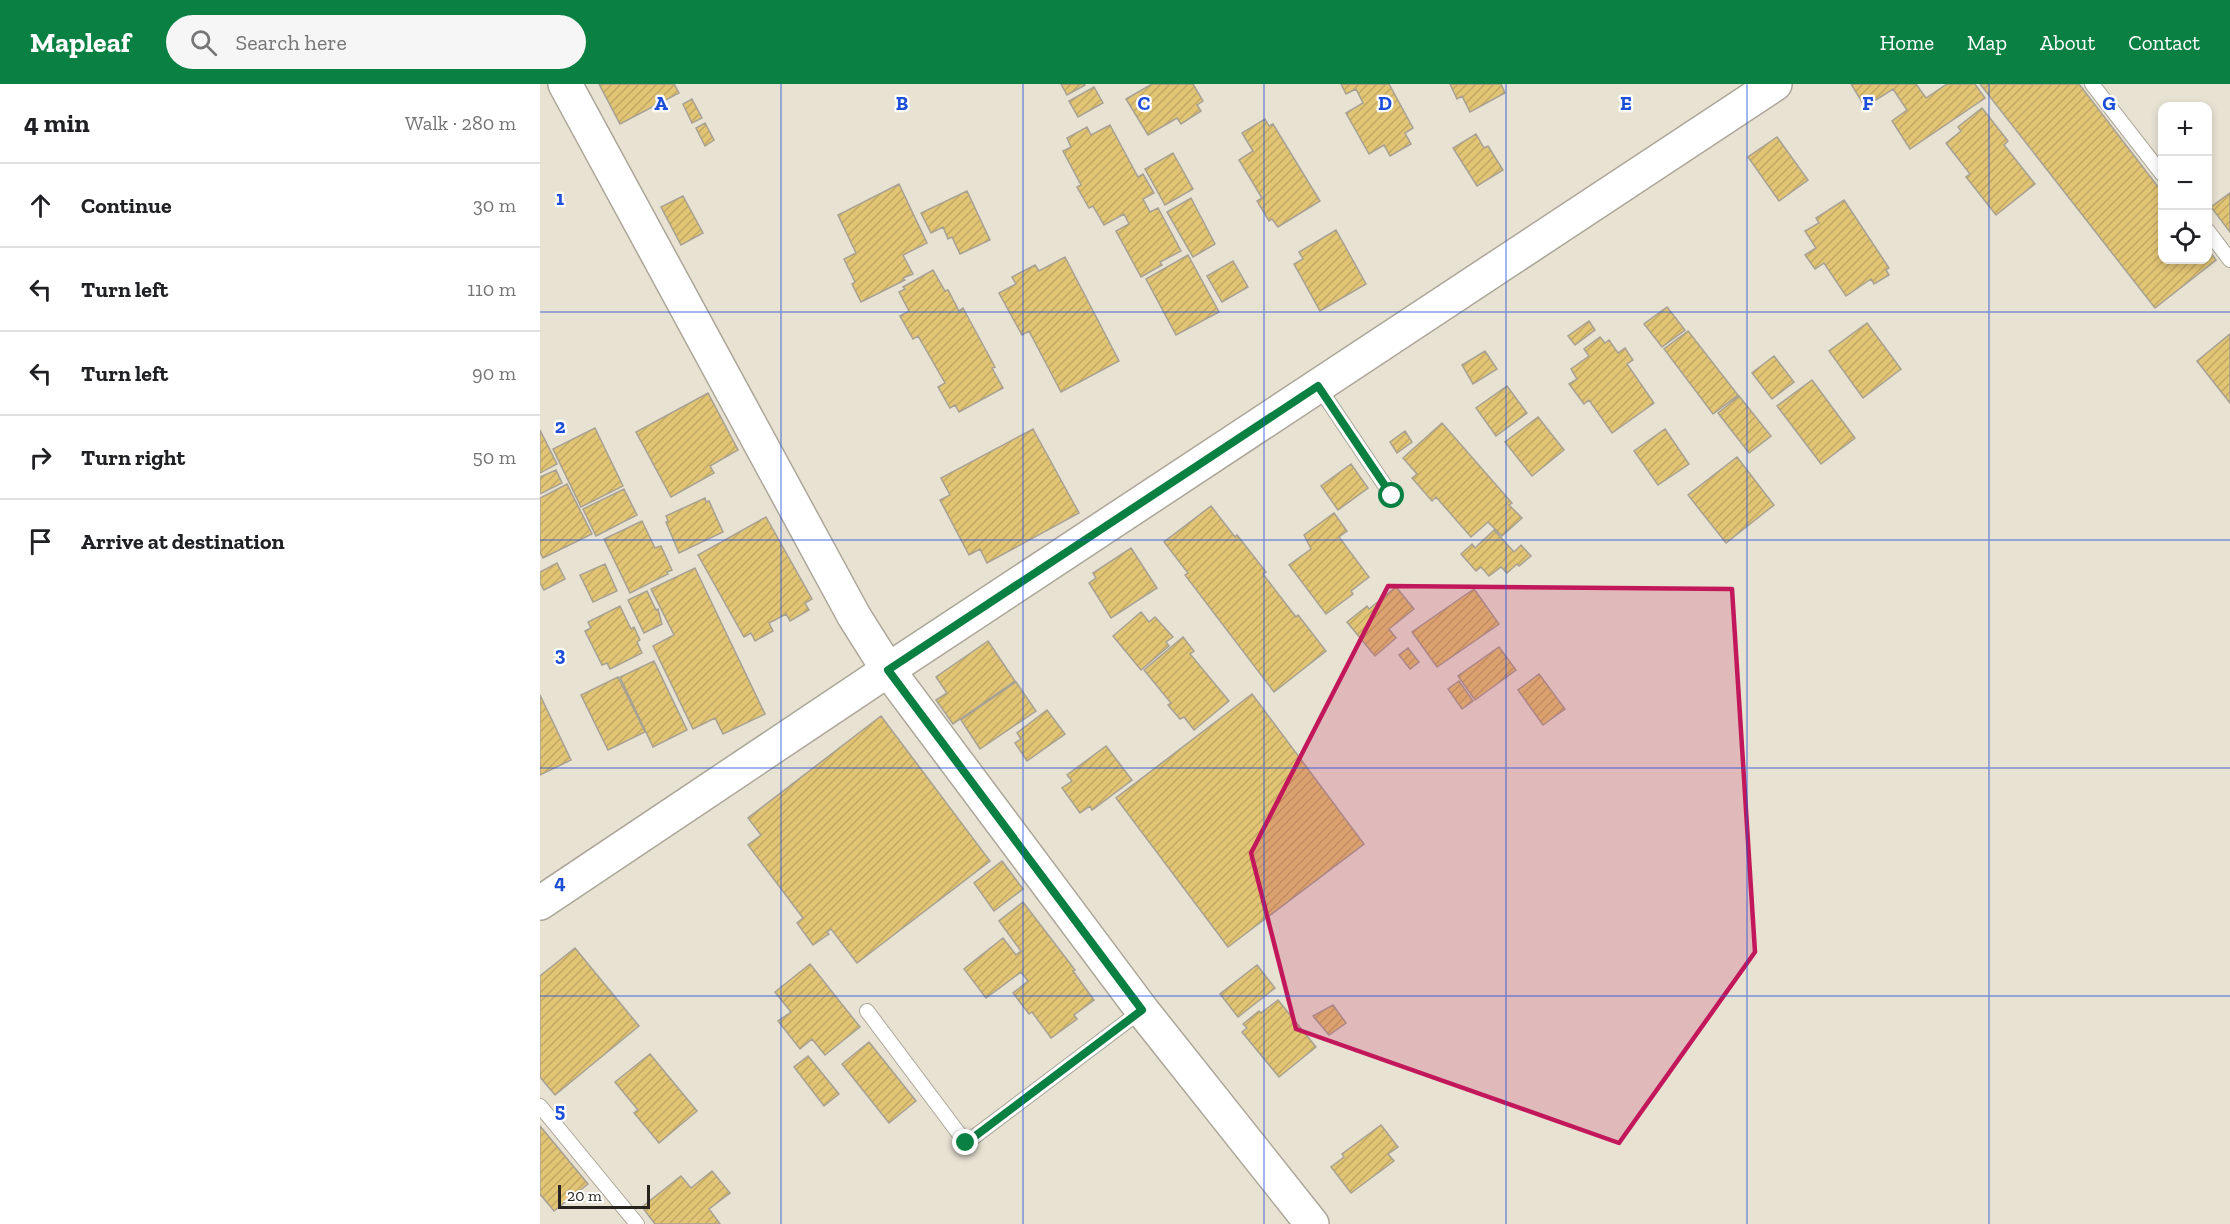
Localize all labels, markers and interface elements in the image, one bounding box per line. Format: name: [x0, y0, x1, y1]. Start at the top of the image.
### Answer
search box: [166, 15, 586, 69]
text: Mapleaf: [30, 26, 130, 59]
icon: search: [187, 26, 220, 59]
text: Search here: [235, 29, 347, 56]
text: Home: [1880, 30, 1934, 55]
text: Map: [1967, 30, 2007, 55]
text: About: [2040, 30, 2095, 55]
text: Contact: [2128, 30, 2200, 55]
text: A: [654, 91, 668, 115]
text: B: [896, 91, 908, 115]
text: C: [1138, 91, 1151, 115]
text: D: [1378, 91, 1392, 115]
text: E: [1620, 91, 1632, 115]
text: F: [1862, 91, 1874, 115]
text: G: [2102, 91, 2116, 115]
map controls: [2158, 102, 2212, 264]
button: +: [2158, 102, 2212, 156]
text: 4 min: [24, 107, 90, 139]
text: Walk · 280 m: [405, 111, 516, 135]
button: −: [2158, 156, 2212, 210]
text: 1: [556, 186, 564, 210]
icon: ahead: [24, 189, 57, 222]
text: Continue: [81, 192, 172, 219]
text: 30 m: [473, 193, 516, 217]
button: locate: [2158, 210, 2212, 264]
icon: left: [24, 273, 57, 306]
text: Turn left: [81, 276, 168, 303]
text: 110 m: [467, 277, 516, 301]
icon: left: [24, 357, 57, 390]
text: Turn left: [81, 360, 168, 387]
text: 90 m: [472, 361, 516, 385]
text: 2: [555, 414, 566, 438]
icon: right: [24, 441, 57, 474]
text: Turn right: [81, 444, 185, 471]
text: 50 m: [472, 445, 516, 469]
route start: [1378, 482, 1404, 508]
icon: arrive: [24, 525, 57, 558]
text: Arrive at destination: [81, 528, 284, 555]
text: 3: [555, 642, 566, 666]
text: 4: [554, 870, 566, 894]
text: 5: [555, 1098, 565, 1122]
route end: [952, 1129, 978, 1155]
scale bar: [558, 1182, 650, 1210]
text: 20 m: [567, 1186, 602, 1205]

